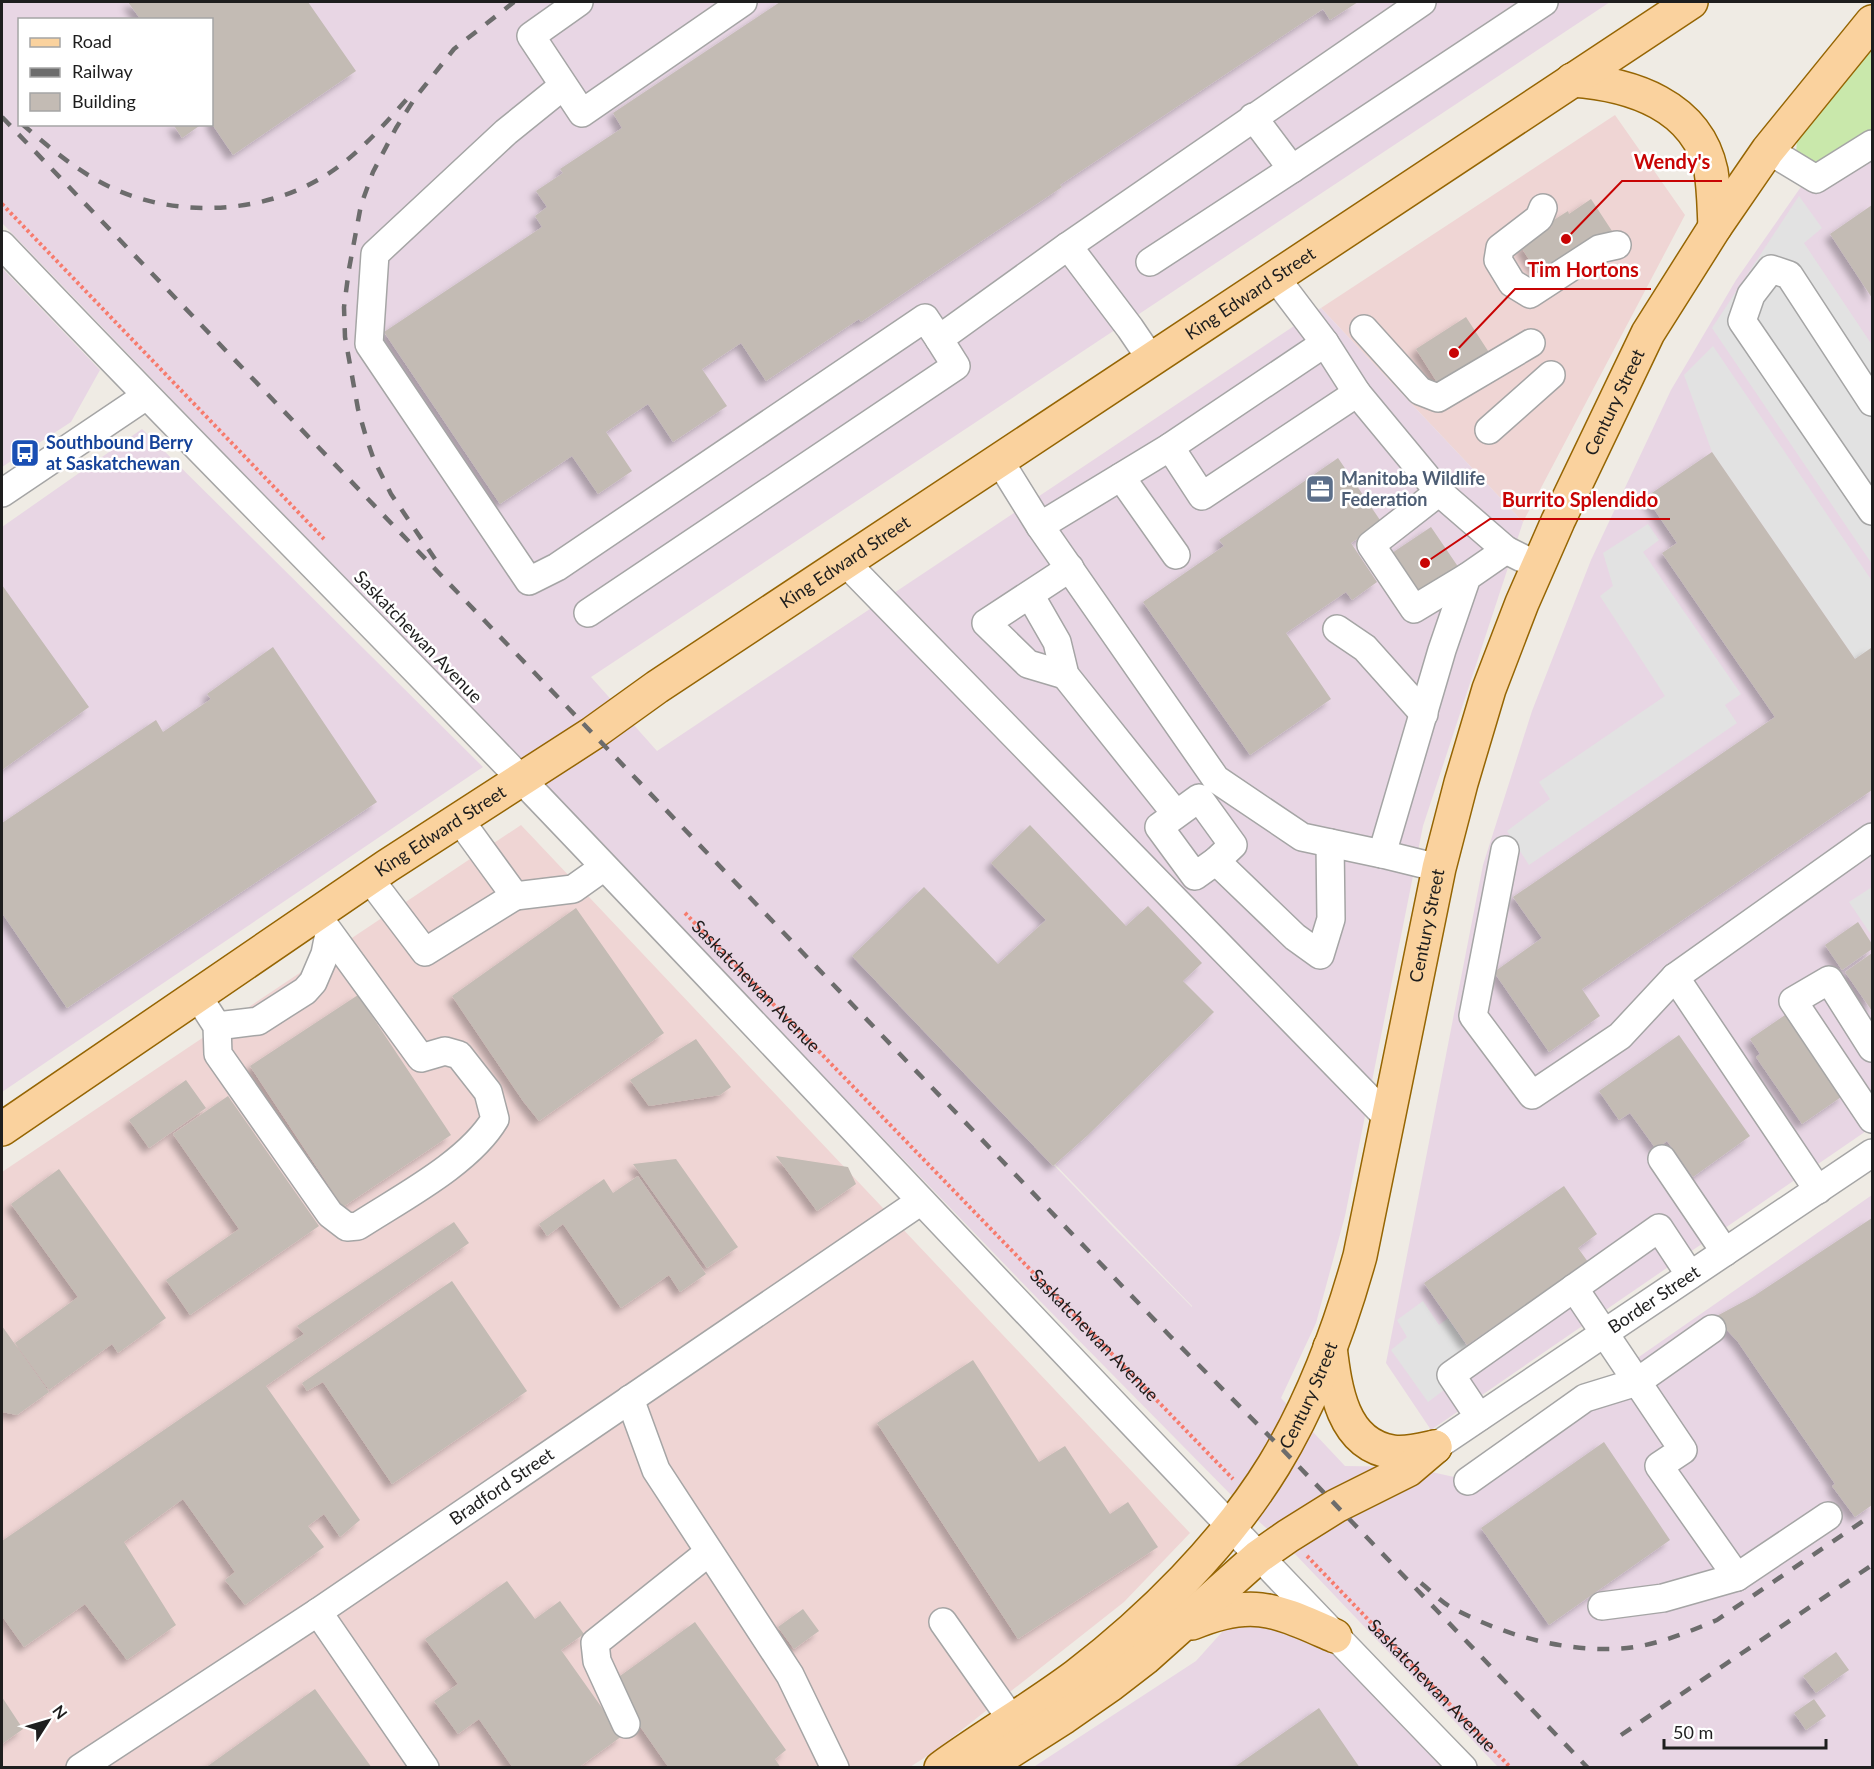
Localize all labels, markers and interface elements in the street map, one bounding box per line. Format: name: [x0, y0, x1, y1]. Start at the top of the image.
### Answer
legend: [18, 18, 213, 126]
text: Road: [72, 30, 112, 52]
text: Railway: [72, 60, 133, 82]
text: Building: [72, 90, 136, 112]
callout: Wendy's: [1622, 143, 1722, 181]
text: Wendy's: [1634, 149, 1710, 173]
street label: King Edward Street: [1180, 242, 1320, 344]
callout: Tim Hortons: [1515, 251, 1651, 289]
text: Tim Hortons: [1527, 257, 1639, 281]
street label: Century Street: [1579, 345, 1649, 459]
place label: Southbound Berry at Saskatchewan: [46, 431, 193, 474]
bus stop icon: Southbound Berry at Saskatchewan: [9, 437, 41, 469]
place label: Manitoba Wildlife Federation: [1341, 467, 1486, 510]
office icon: Manitoba Wildlife Federation: [1304, 473, 1336, 505]
callout: Burrito Splendido: [1490, 481, 1670, 519]
text: Burrito Splendido: [1502, 487, 1658, 511]
street label: King Edward Street: [775, 510, 914, 613]
street label: Saskatchewan Avenue: [350, 566, 488, 707]
street label: King Edward Street: [370, 780, 510, 881]
street label: Century Street: [1404, 866, 1449, 984]
street label: Saskatchewan Avenue: [688, 915, 826, 1056]
street label: Border Street: [1603, 1260, 1704, 1337]
street label: Saskatchewan Avenue: [1026, 1264, 1164, 1405]
street label: Century Street: [1274, 1338, 1342, 1452]
street label: Bradford Street: [445, 1442, 558, 1529]
street label: Saskatchewan Avenue: [1364, 1614, 1501, 1756]
north arrow: [18, 1691, 78, 1751]
text: N: [49, 1701, 72, 1722]
scale bar: [1664, 1712, 1826, 1750]
text: 50 m: [1673, 1721, 1713, 1743]

